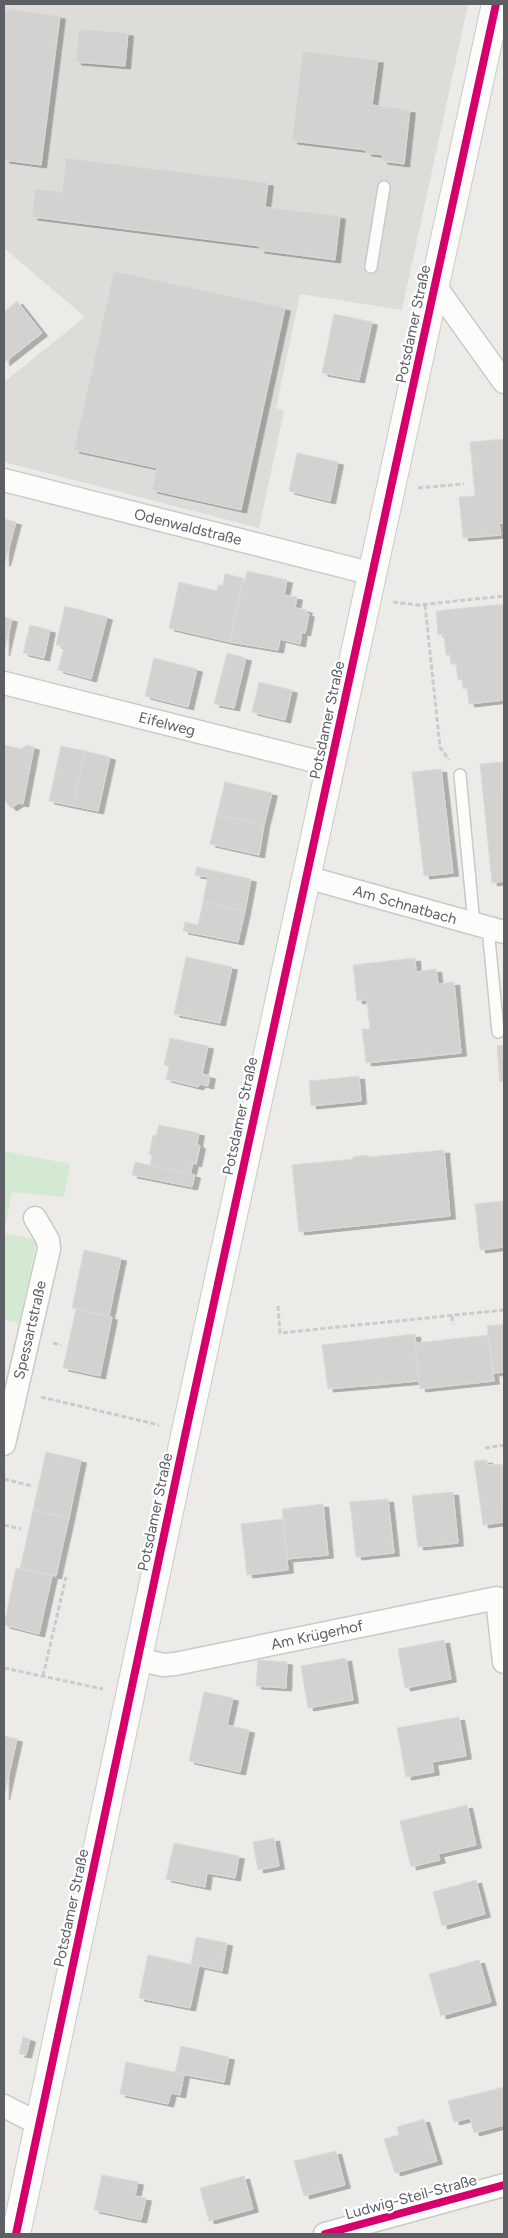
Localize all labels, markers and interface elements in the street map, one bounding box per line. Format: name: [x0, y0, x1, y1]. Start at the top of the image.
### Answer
street label: Potsdamer Straße: [392, 263, 434, 385]
street label: Odenwaldstraße: [132, 505, 244, 549]
street label: Potsdamer Straße: [306, 659, 348, 781]
street label: Eifelweg: [137, 708, 197, 740]
street label: Am Schnatbach: [351, 882, 459, 928]
street label: Potsdamer Straße: [219, 1055, 261, 1177]
street label: Spessartstraße: [10, 1279, 50, 1381]
street label: Potsdamer Straße: [134, 1451, 176, 1573]
street label: Am Krügerhof: [269, 1616, 365, 1654]
street label: Potsdamer Straße: [50, 1847, 92, 1969]
street label: Ludwig-Steil-Straße: [343, 2171, 479, 2223]

